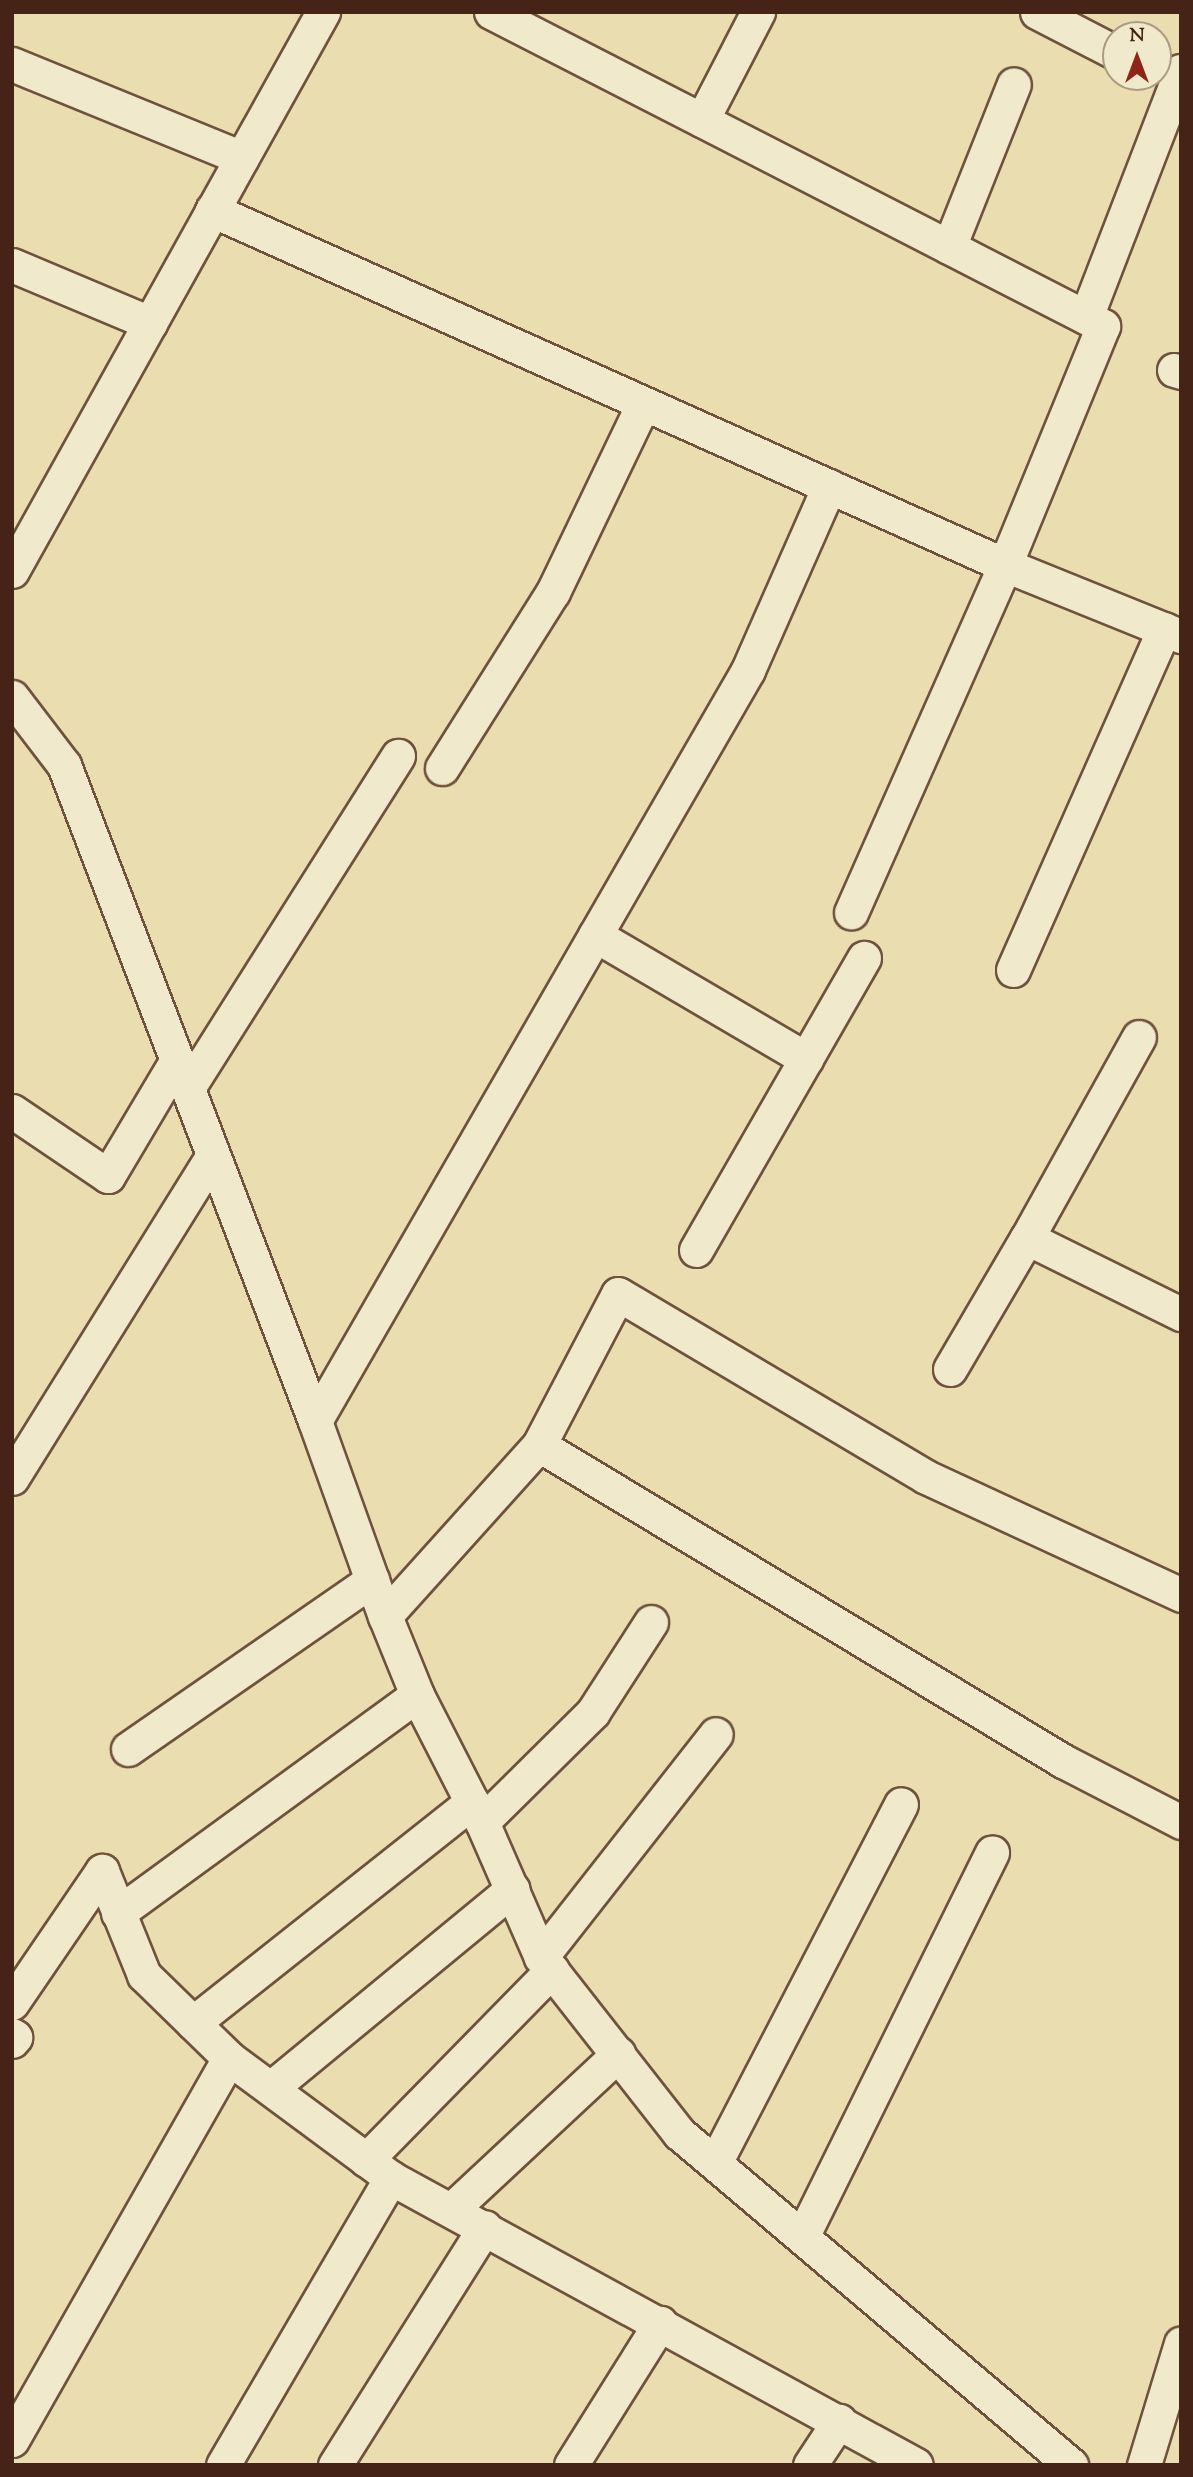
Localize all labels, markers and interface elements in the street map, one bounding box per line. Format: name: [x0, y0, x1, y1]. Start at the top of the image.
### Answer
north arrow: [1102, 21, 1172, 91]
text: N: [1129, 23, 1145, 50]

